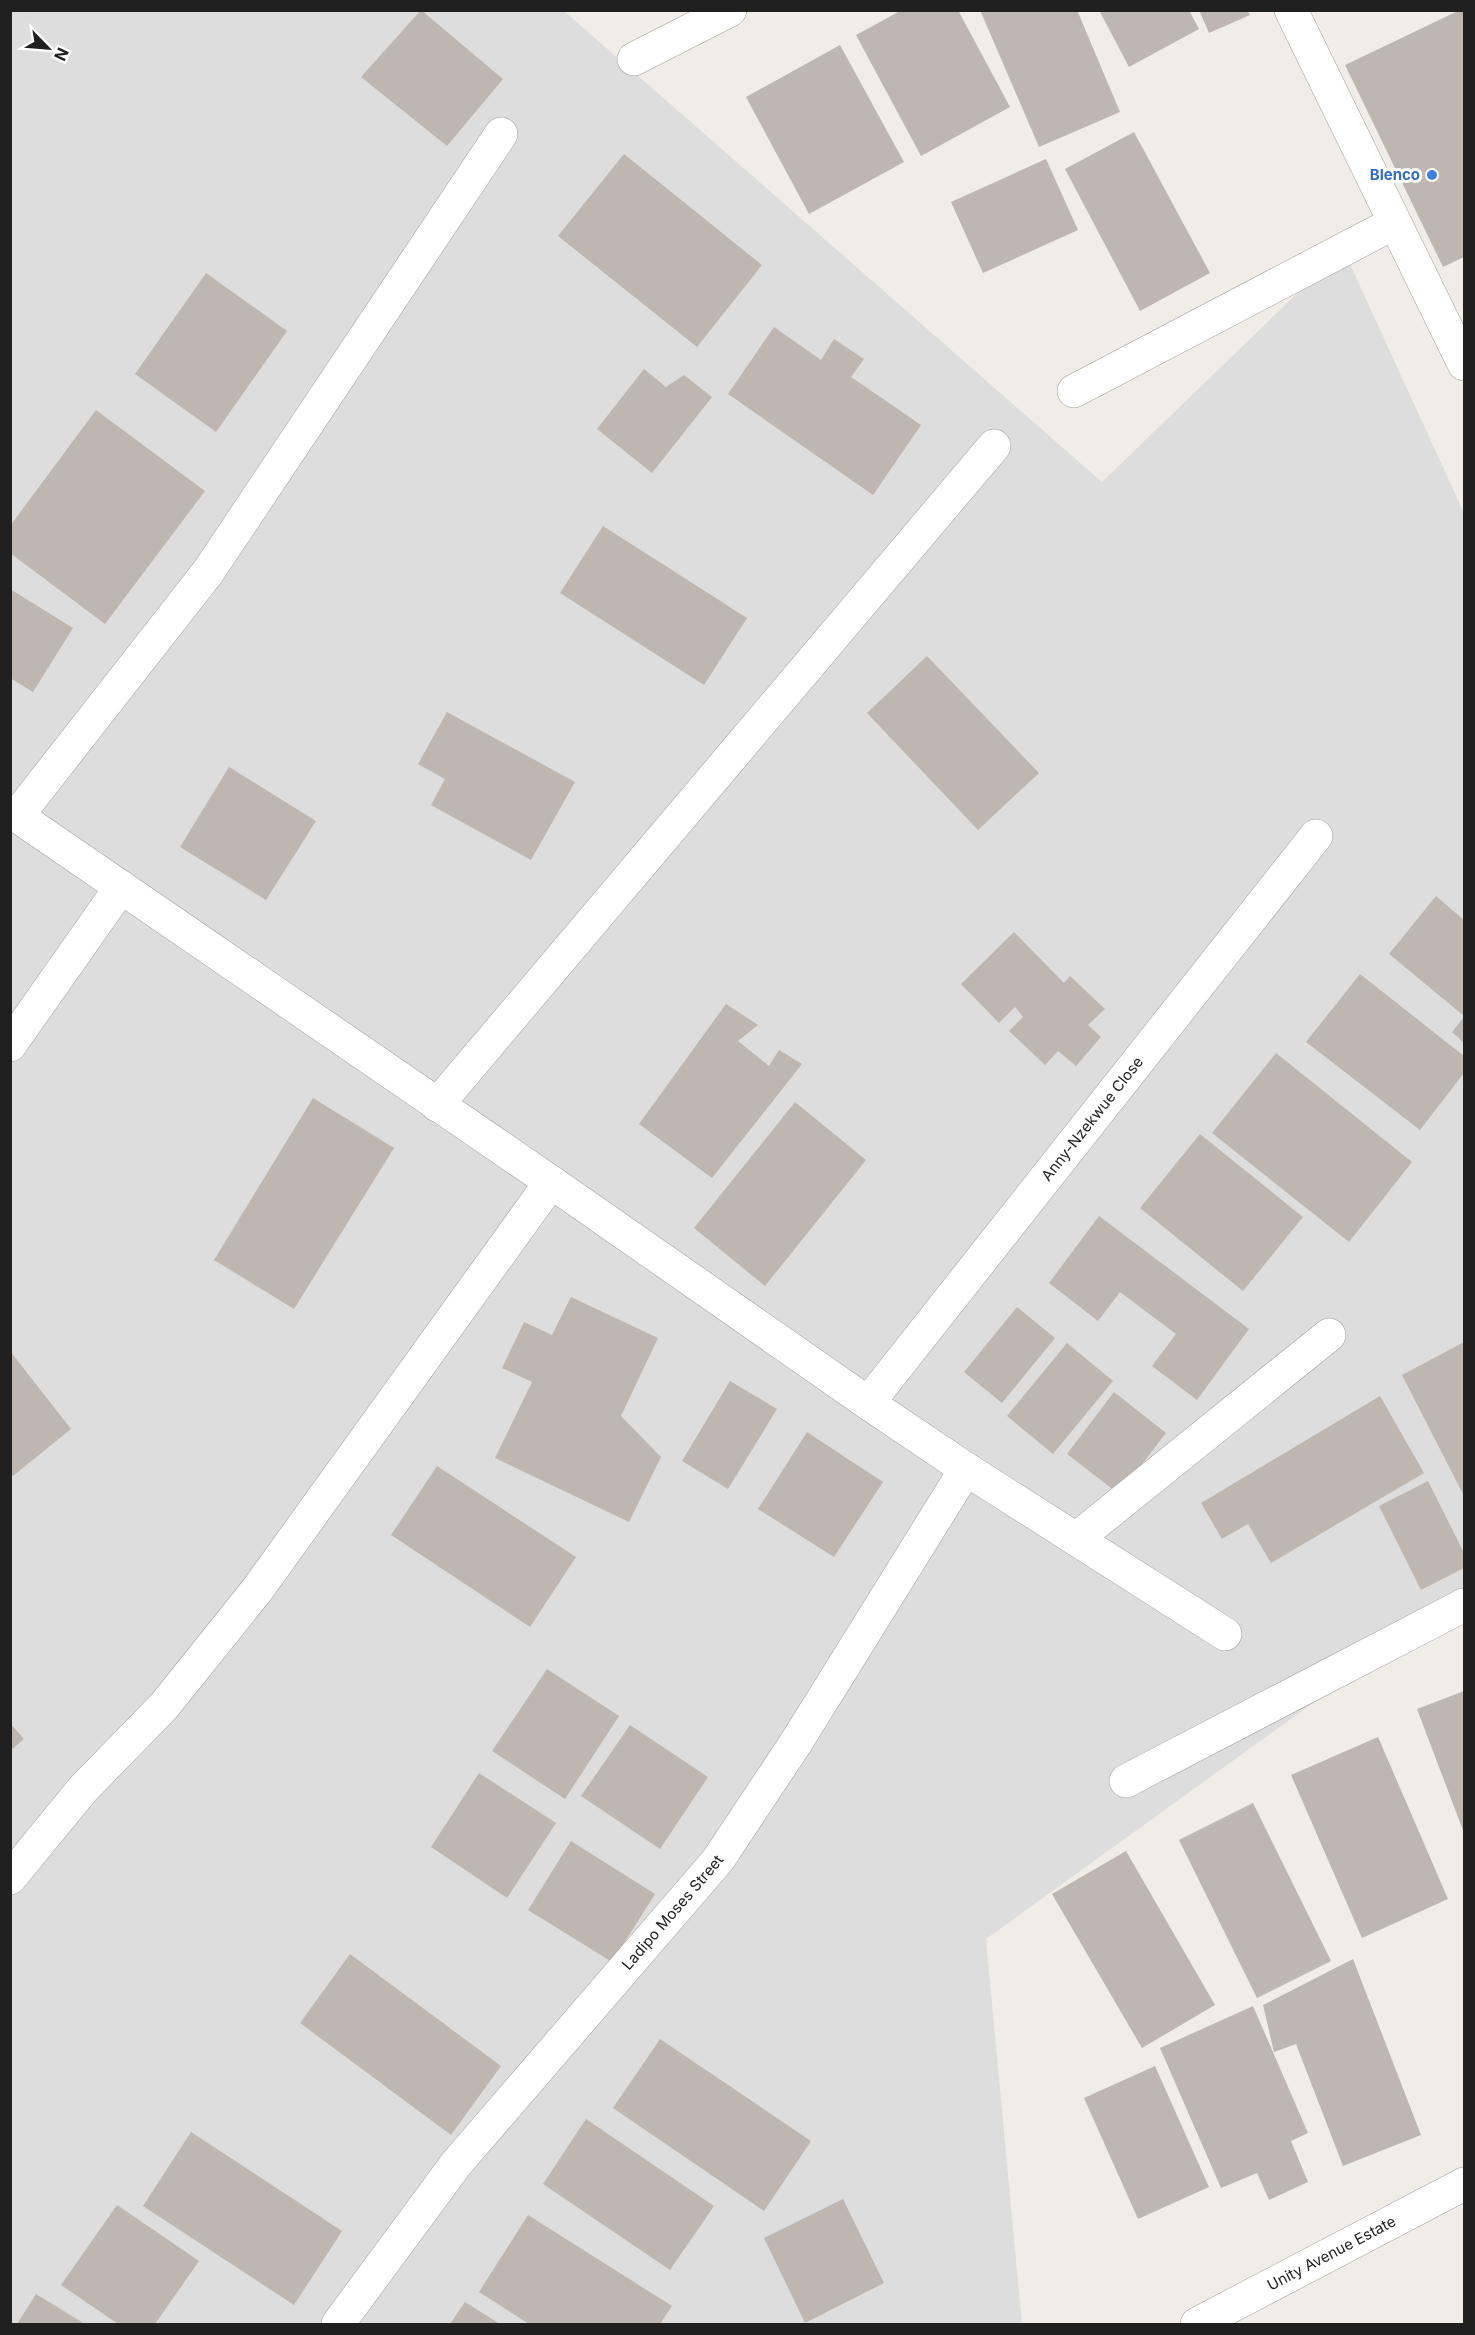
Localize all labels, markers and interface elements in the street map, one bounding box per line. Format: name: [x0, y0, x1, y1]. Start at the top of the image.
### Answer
north arrow: [18, 18, 78, 78]
text: N: [50, 45, 73, 64]
place label: Blenco: [1370, 165, 1420, 184]
marker: Blenco: [1425, 168, 1439, 182]
street label: Anny-Nzekwue Close: [1037, 1053, 1147, 1185]
street label: Ladipo Moses Street: [618, 1851, 728, 1974]
street label: Unity Avenue Estate: [1264, 2211, 1399, 2294]

